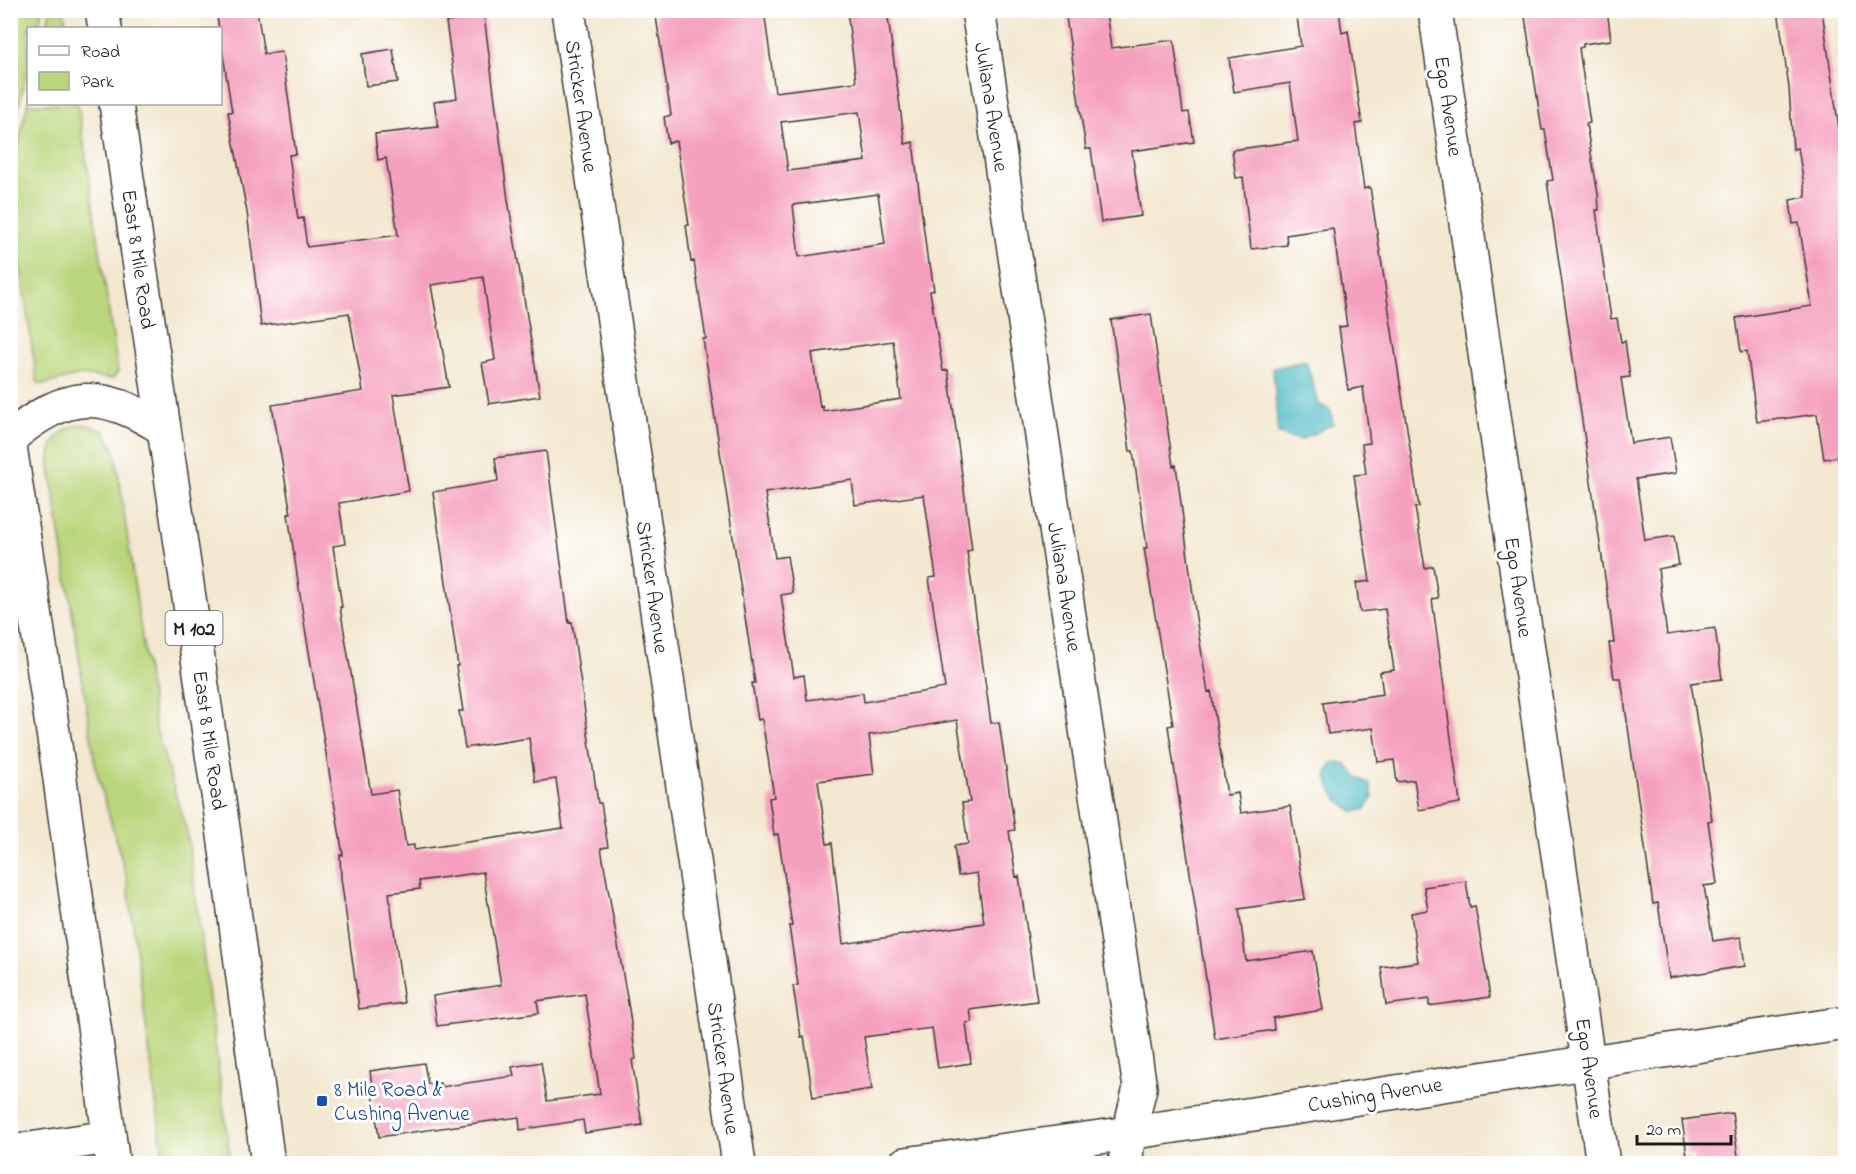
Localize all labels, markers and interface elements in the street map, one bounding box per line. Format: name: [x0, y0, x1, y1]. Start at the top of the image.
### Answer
legend: [27, 27, 222, 105]
street label: Stricker Avenue: [556, 38, 604, 175]
text: Road: [81, 40, 120, 66]
street label: Juliana Avenue: [965, 40, 1015, 175]
street label: Ego Avenue: [1423, 54, 1469, 159]
text: Park: [81, 70, 114, 96]
street label: East 8 Mile Road: [112, 188, 162, 331]
street label: Stricker Avenue: [627, 519, 675, 656]
street label: Juliana Avenue: [1038, 520, 1088, 655]
street label: Ego Avenue: [1493, 535, 1539, 640]
road number: M 102: [166, 611, 222, 645]
street label: East 8 Mile Road: [183, 669, 233, 812]
street label: Stricker Avenue: [698, 1000, 746, 1137]
street label: Ego Avenue: [1564, 1016, 1610, 1121]
street label: Cushing Avenue: [1306, 1070, 1446, 1123]
place label: 8 Mile Road & Cushing Avenue: [334, 1076, 470, 1132]
marker: 8 Mile Road & Cushing Avenue: [315, 1094, 329, 1108]
scale bar: [1637, 1108, 1732, 1146]
text: 20 m: [1646, 1118, 1681, 1144]

